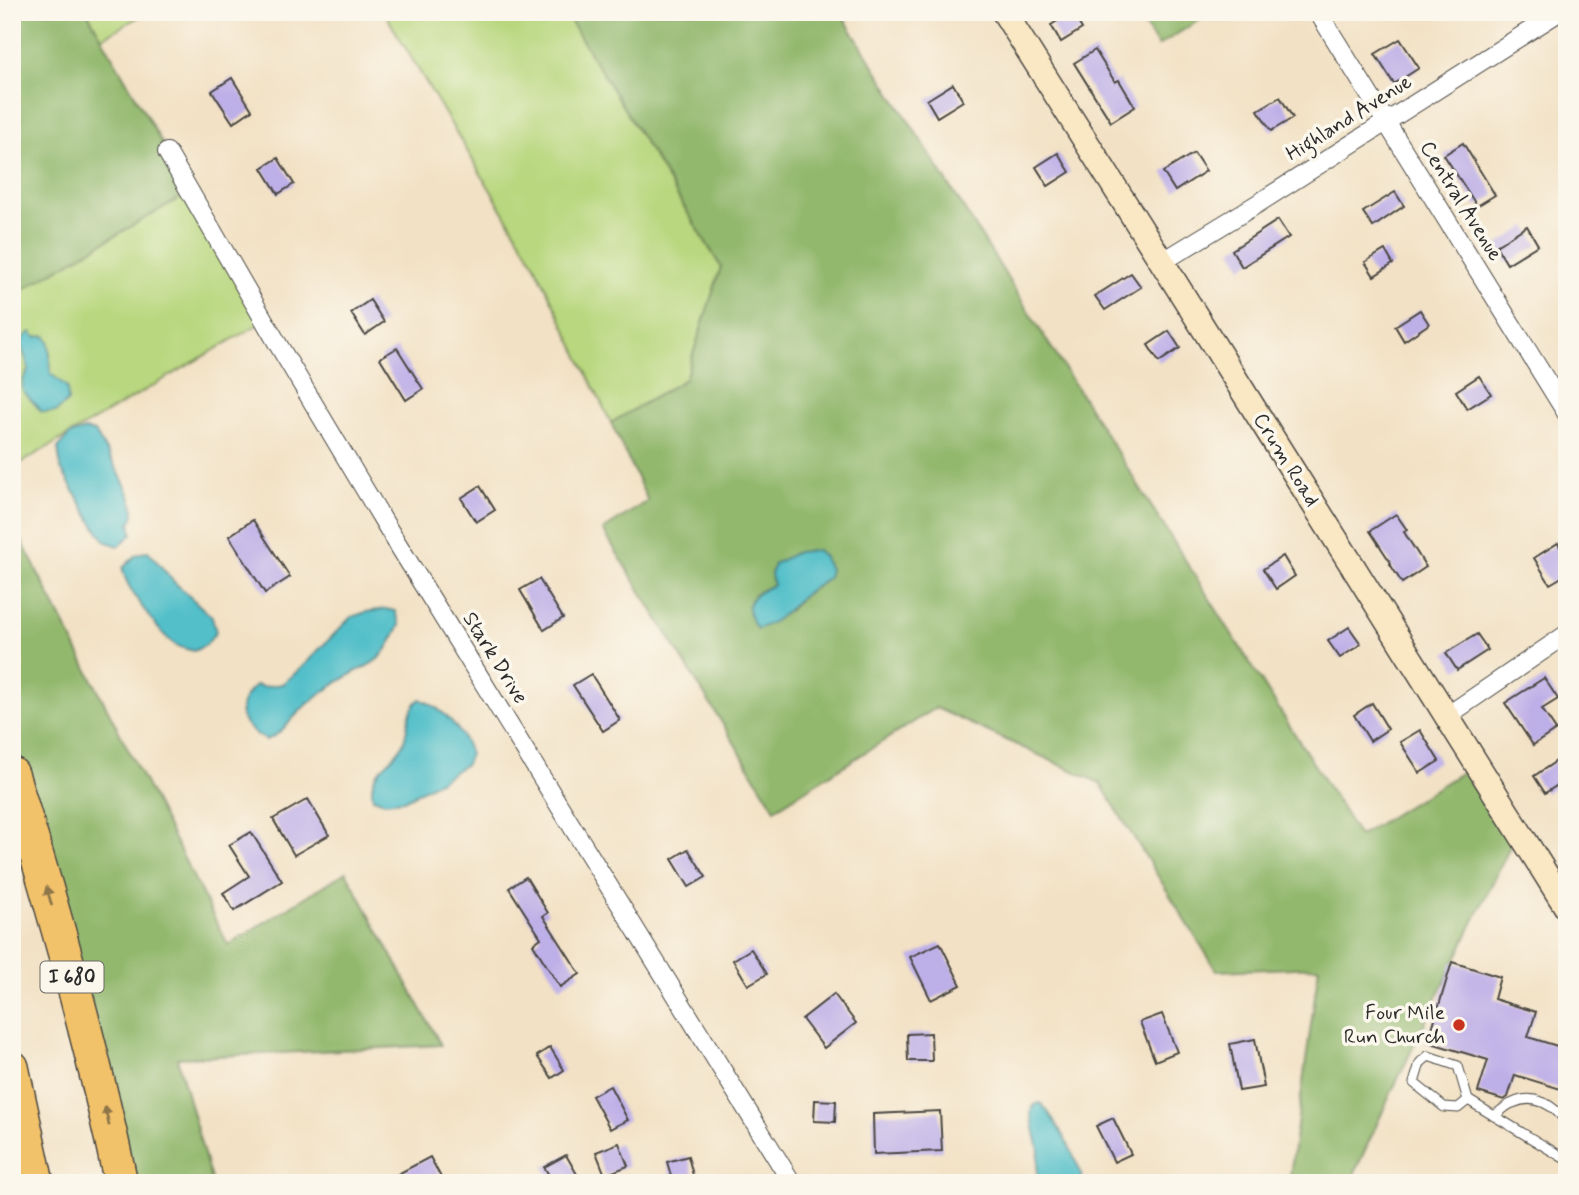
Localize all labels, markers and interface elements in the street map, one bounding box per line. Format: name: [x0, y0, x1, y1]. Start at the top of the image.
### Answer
street label: Highland Avenue: [1281, 68, 1419, 170]
street label: Central Avenue: [1413, 136, 1509, 266]
street label: Crum Road: [1246, 408, 1326, 512]
street label: Stark Drive: [456, 607, 534, 709]
one-way arrow: [44, 885, 54, 906]
road number: I 680: [41, 962, 104, 993]
place label: Four Mile Run Church: [1344, 999, 1445, 1051]
marker: Four Mile Run Church: [1451, 1017, 1467, 1033]
one-way arrow: [101, 1105, 112, 1127]

